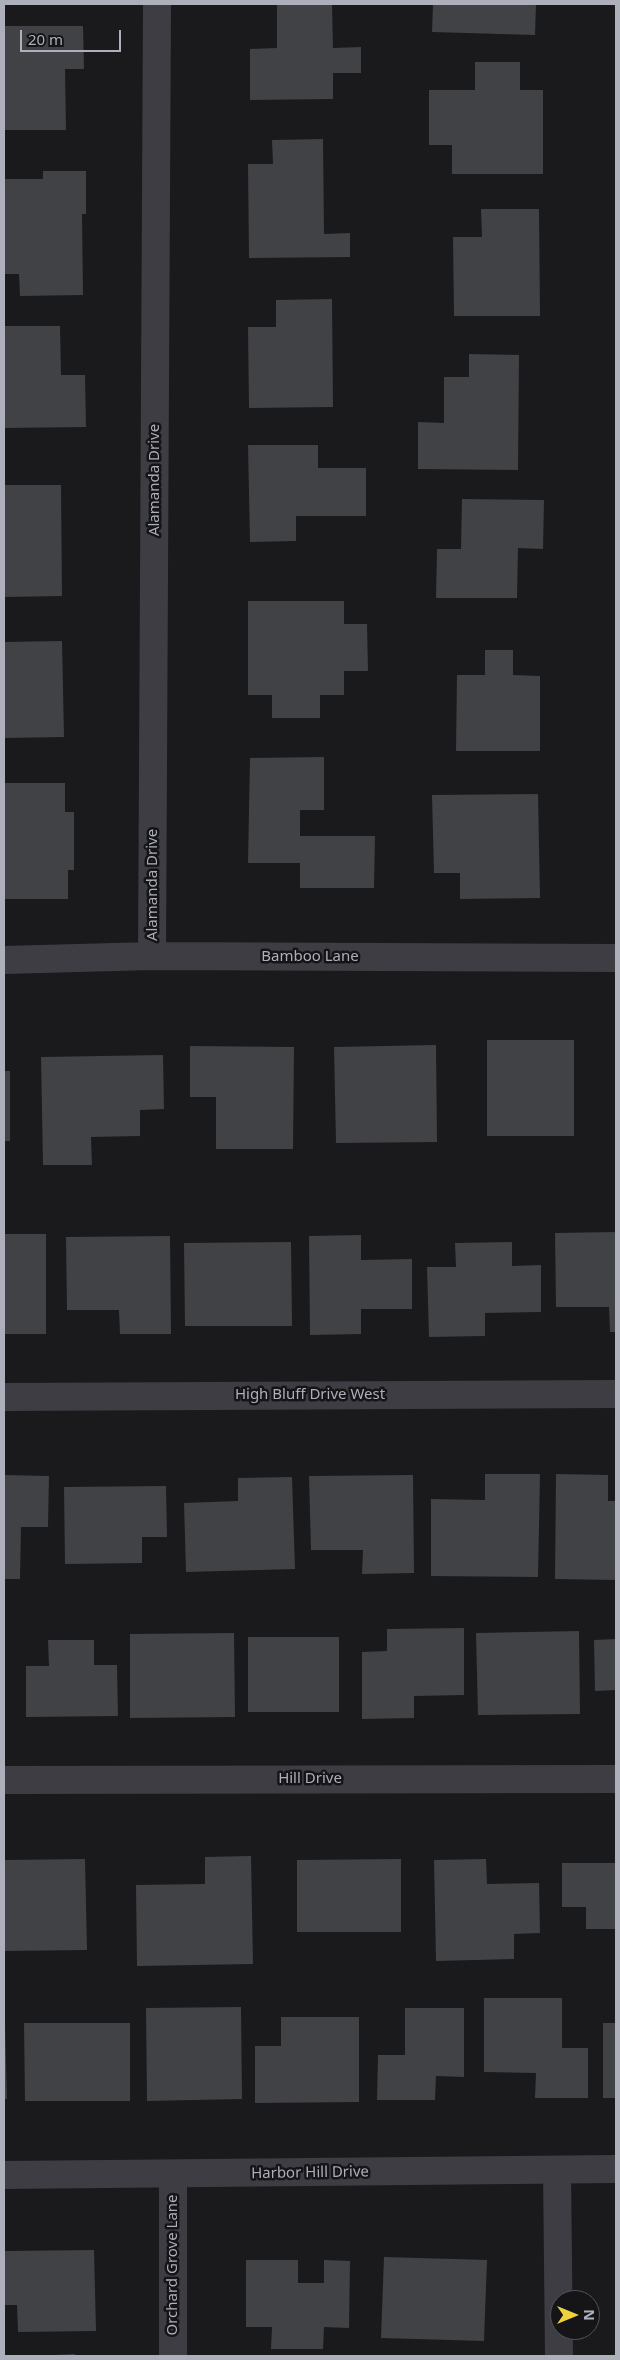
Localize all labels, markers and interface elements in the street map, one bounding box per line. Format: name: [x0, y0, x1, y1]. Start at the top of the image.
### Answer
scale bar: [22, 20, 124, 52]
text: 20 m: [28, 29, 63, 49]
street label: Alamanda Drive: [146, 424, 164, 536]
street label: Alamanda Drive: [144, 829, 162, 941]
street label: Bamboo Lane: [261, 948, 359, 966]
street label: High Bluff Drive West: [235, 1386, 385, 1404]
street label: Hill Drive: [278, 1770, 342, 1788]
street label: Harbor Hill Drive: [251, 2163, 369, 2183]
street label: Orchard Grove Lane: [164, 2194, 182, 2336]
north arrow: [550, 2290, 600, 2340]
text: N: [580, 2309, 599, 2321]

